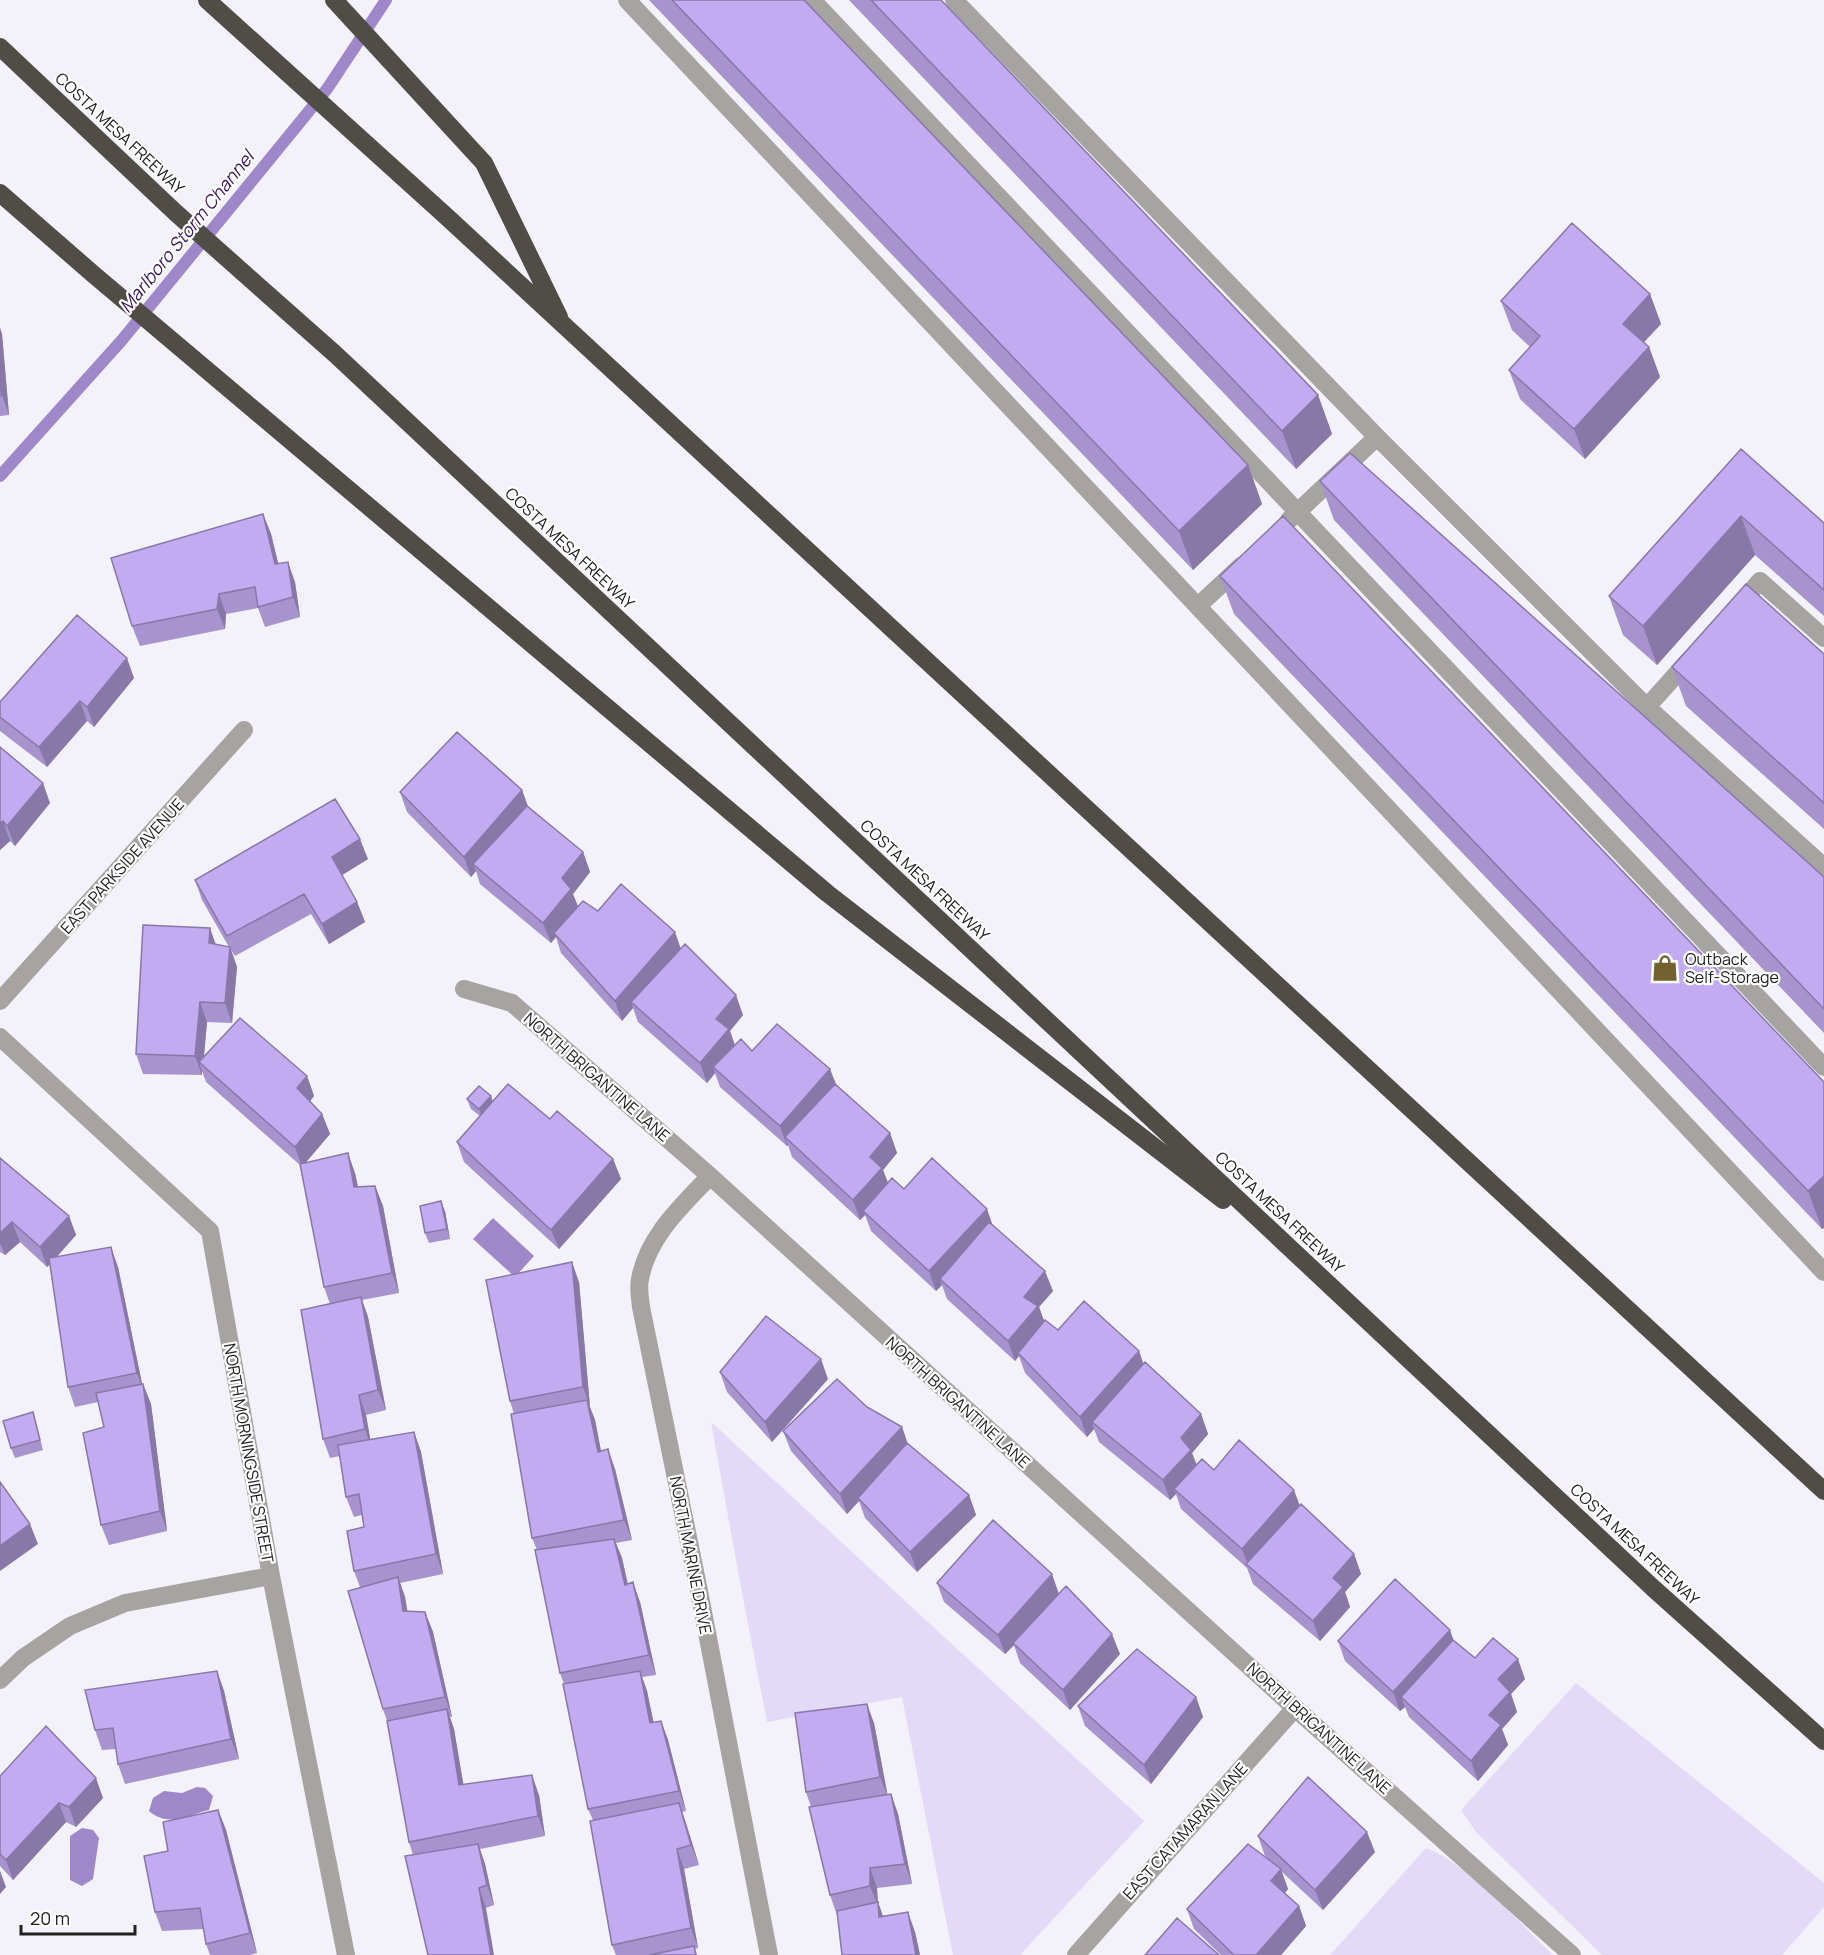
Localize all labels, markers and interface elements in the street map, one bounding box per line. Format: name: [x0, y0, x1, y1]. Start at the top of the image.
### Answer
street label: COSTA MESA FREEWAY: [51, 67, 189, 199]
water label: Marlboro Storm Channel: [114, 143, 261, 317]
street label: COSTA MESA FREEWAY: [501, 482, 639, 614]
street label: EAST PARKSIDE AVENUE: [55, 794, 189, 938]
street label: COSTA MESA FREEWAY: [856, 814, 994, 946]
place label: Outback Self-Storage: [1685, 948, 1779, 988]
shop icon: Outback Self-Storage: [1650, 953, 1680, 983]
street label: NORTH BRIGANTINE LANE: [519, 1007, 675, 1147]
street label: COSTA MESA FREEWAY: [1211, 1146, 1349, 1278]
street label: NORTH BRIGANTINE LANE: [881, 1331, 1035, 1473]
street label: NORTH MORNINGSIDE STREET: [219, 1342, 279, 1565]
street label: NORTH MARINE DRIVE: [665, 1474, 717, 1636]
street label: COSTA MESA FREEWAY: [1566, 1478, 1704, 1610]
street label: NORTH BRIGANTINE LANE: [1242, 1657, 1396, 1799]
street label: EAST CATAMARAN LANE: [1118, 1758, 1252, 1904]
scale bar: [21, 1898, 135, 1936]
text: 20 m: [30, 1906, 70, 1930]

